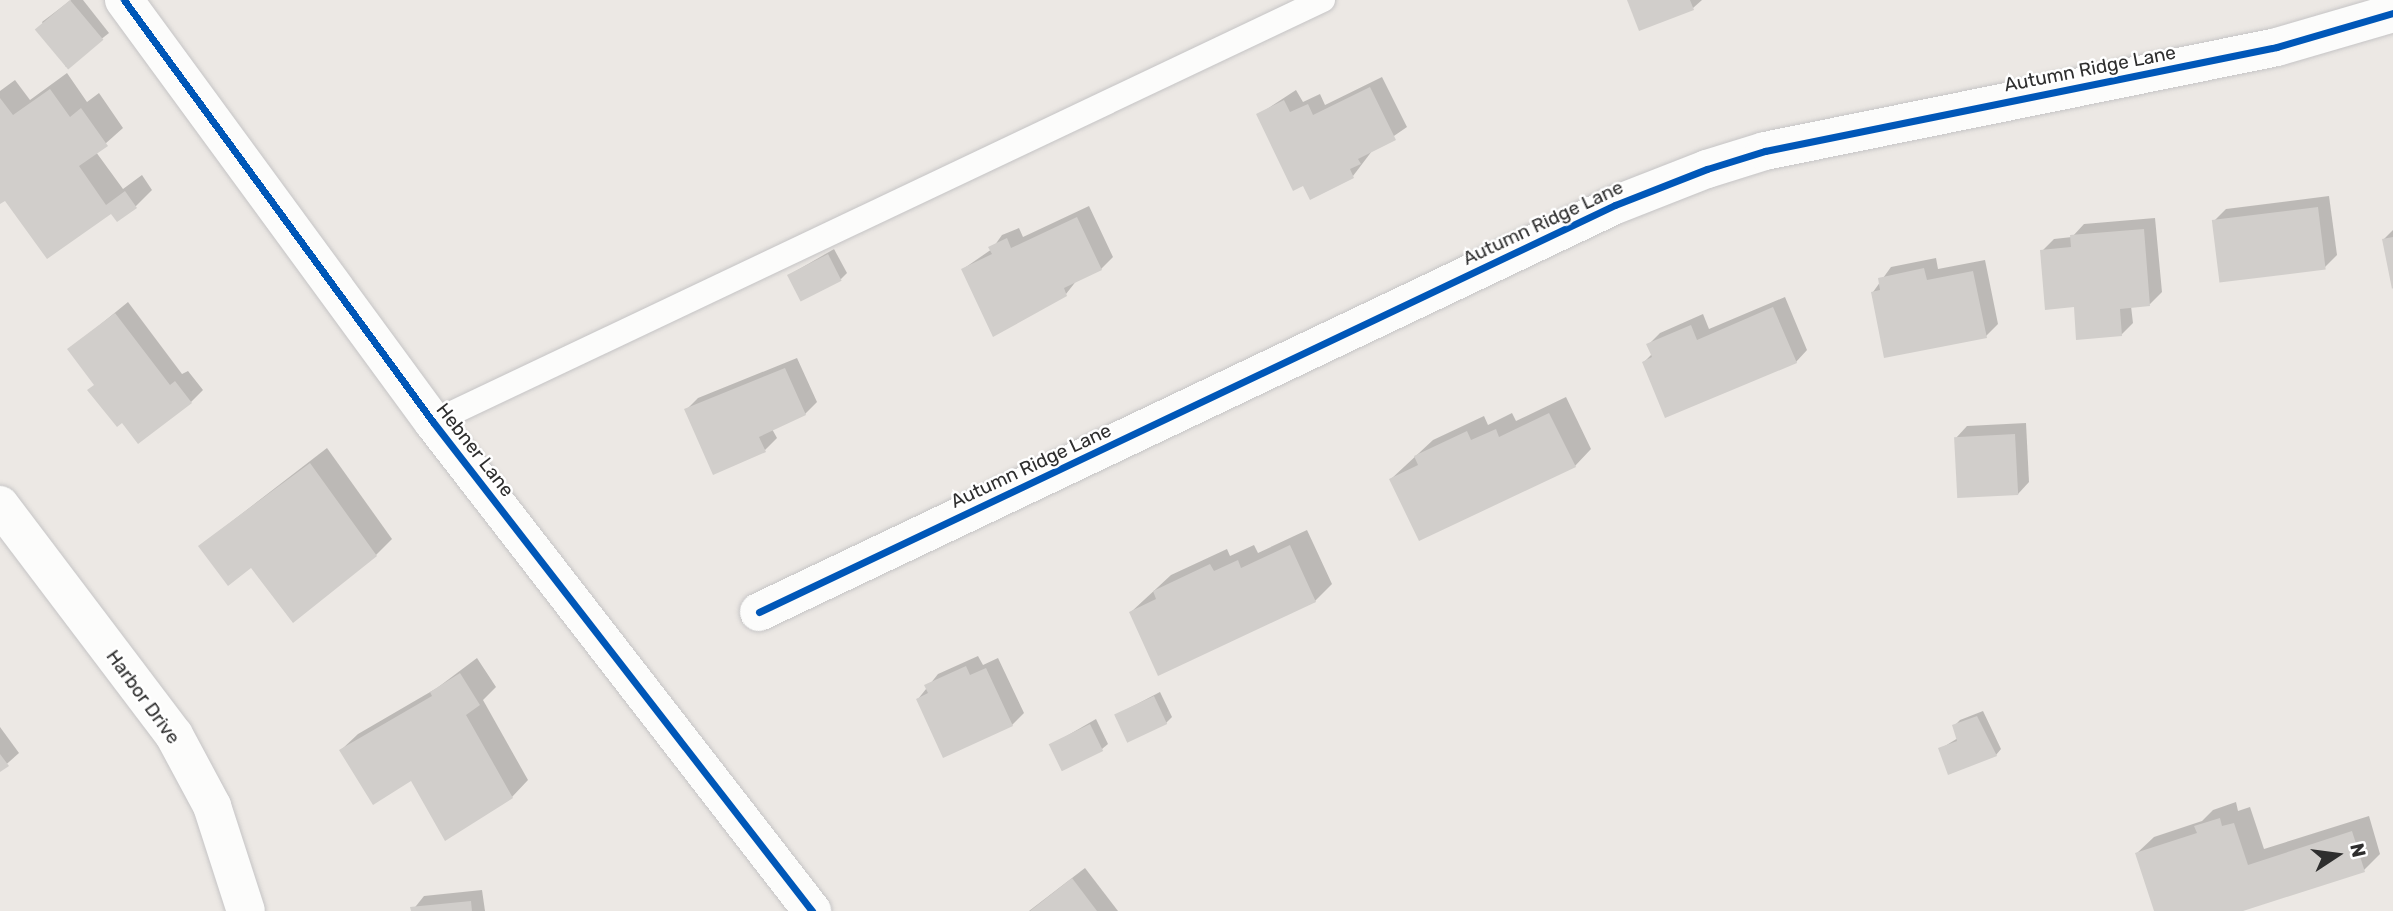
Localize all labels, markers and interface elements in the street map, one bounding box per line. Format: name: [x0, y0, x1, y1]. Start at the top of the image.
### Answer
street label: Autumn Ridge Lane: [2002, 41, 2178, 97]
street label: Autumn Ridge Lane: [1459, 176, 1627, 270]
street label: Hebner Lane: [431, 399, 519, 501]
street label: Autumn Ridge Lane: [947, 419, 1115, 513]
street label: Harbor Drive: [101, 645, 185, 749]
north arrow: [2302, 820, 2372, 890]
text: N: [2345, 841, 2371, 859]

